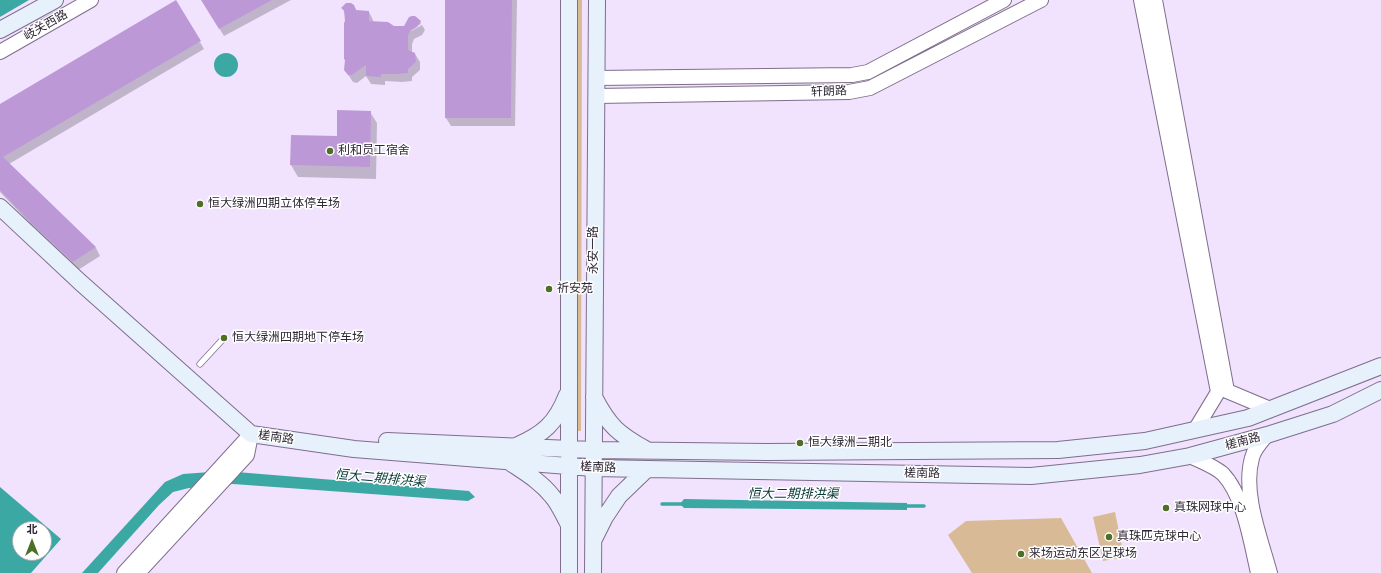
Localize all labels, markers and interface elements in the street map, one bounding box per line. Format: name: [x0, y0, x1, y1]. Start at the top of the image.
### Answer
street label: 岐关西路: [22, 8, 70, 44]
street label: 轩朗路: [811, 84, 847, 100]
place label: 利和员工宿舍: [338, 144, 410, 158]
marker: 利和员工宿舍: [325, 146, 335, 156]
place label: 恒大绿洲四期立体停车场: [208, 197, 340, 211]
marker: 恒大绿洲四期立体停车场: [195, 199, 205, 209]
street label: 永安一路: [587, 226, 601, 274]
place label: 祈安苑: [557, 282, 593, 296]
marker: 祈安苑: [544, 284, 554, 294]
place label: 恒大绿洲四期地下停车场: [232, 331, 364, 345]
marker: 恒大绿洲四期地下停车场: [219, 333, 229, 343]
street label: 槎南路: [257, 428, 295, 448]
street label: 槎南路: [1224, 430, 1262, 454]
place label: 恒大绿洲二期北: [808, 436, 892, 450]
marker: 恒大绿洲二期北: [795, 438, 805, 448]
street label: 槎南路: [580, 460, 616, 476]
street label: 槎南路: [904, 466, 940, 482]
water label: 恒大二期排洪渠: [334, 467, 426, 491]
water label: 恒大二期排洪渠: [748, 487, 838, 503]
place label: 真珠网球中心: [1174, 501, 1246, 515]
marker: 真珠网球中心: [1161, 503, 1171, 513]
north arrow: [12, 521, 52, 561]
text: 北: [27, 523, 38, 536]
place label: 真珠匹克球中心: [1117, 530, 1201, 544]
marker: 真珠匹克球中心: [1104, 532, 1114, 542]
place label: 来场运动东区足球场: [1029, 547, 1137, 561]
marker: 来场运动东区足球场: [1016, 549, 1026, 559]

